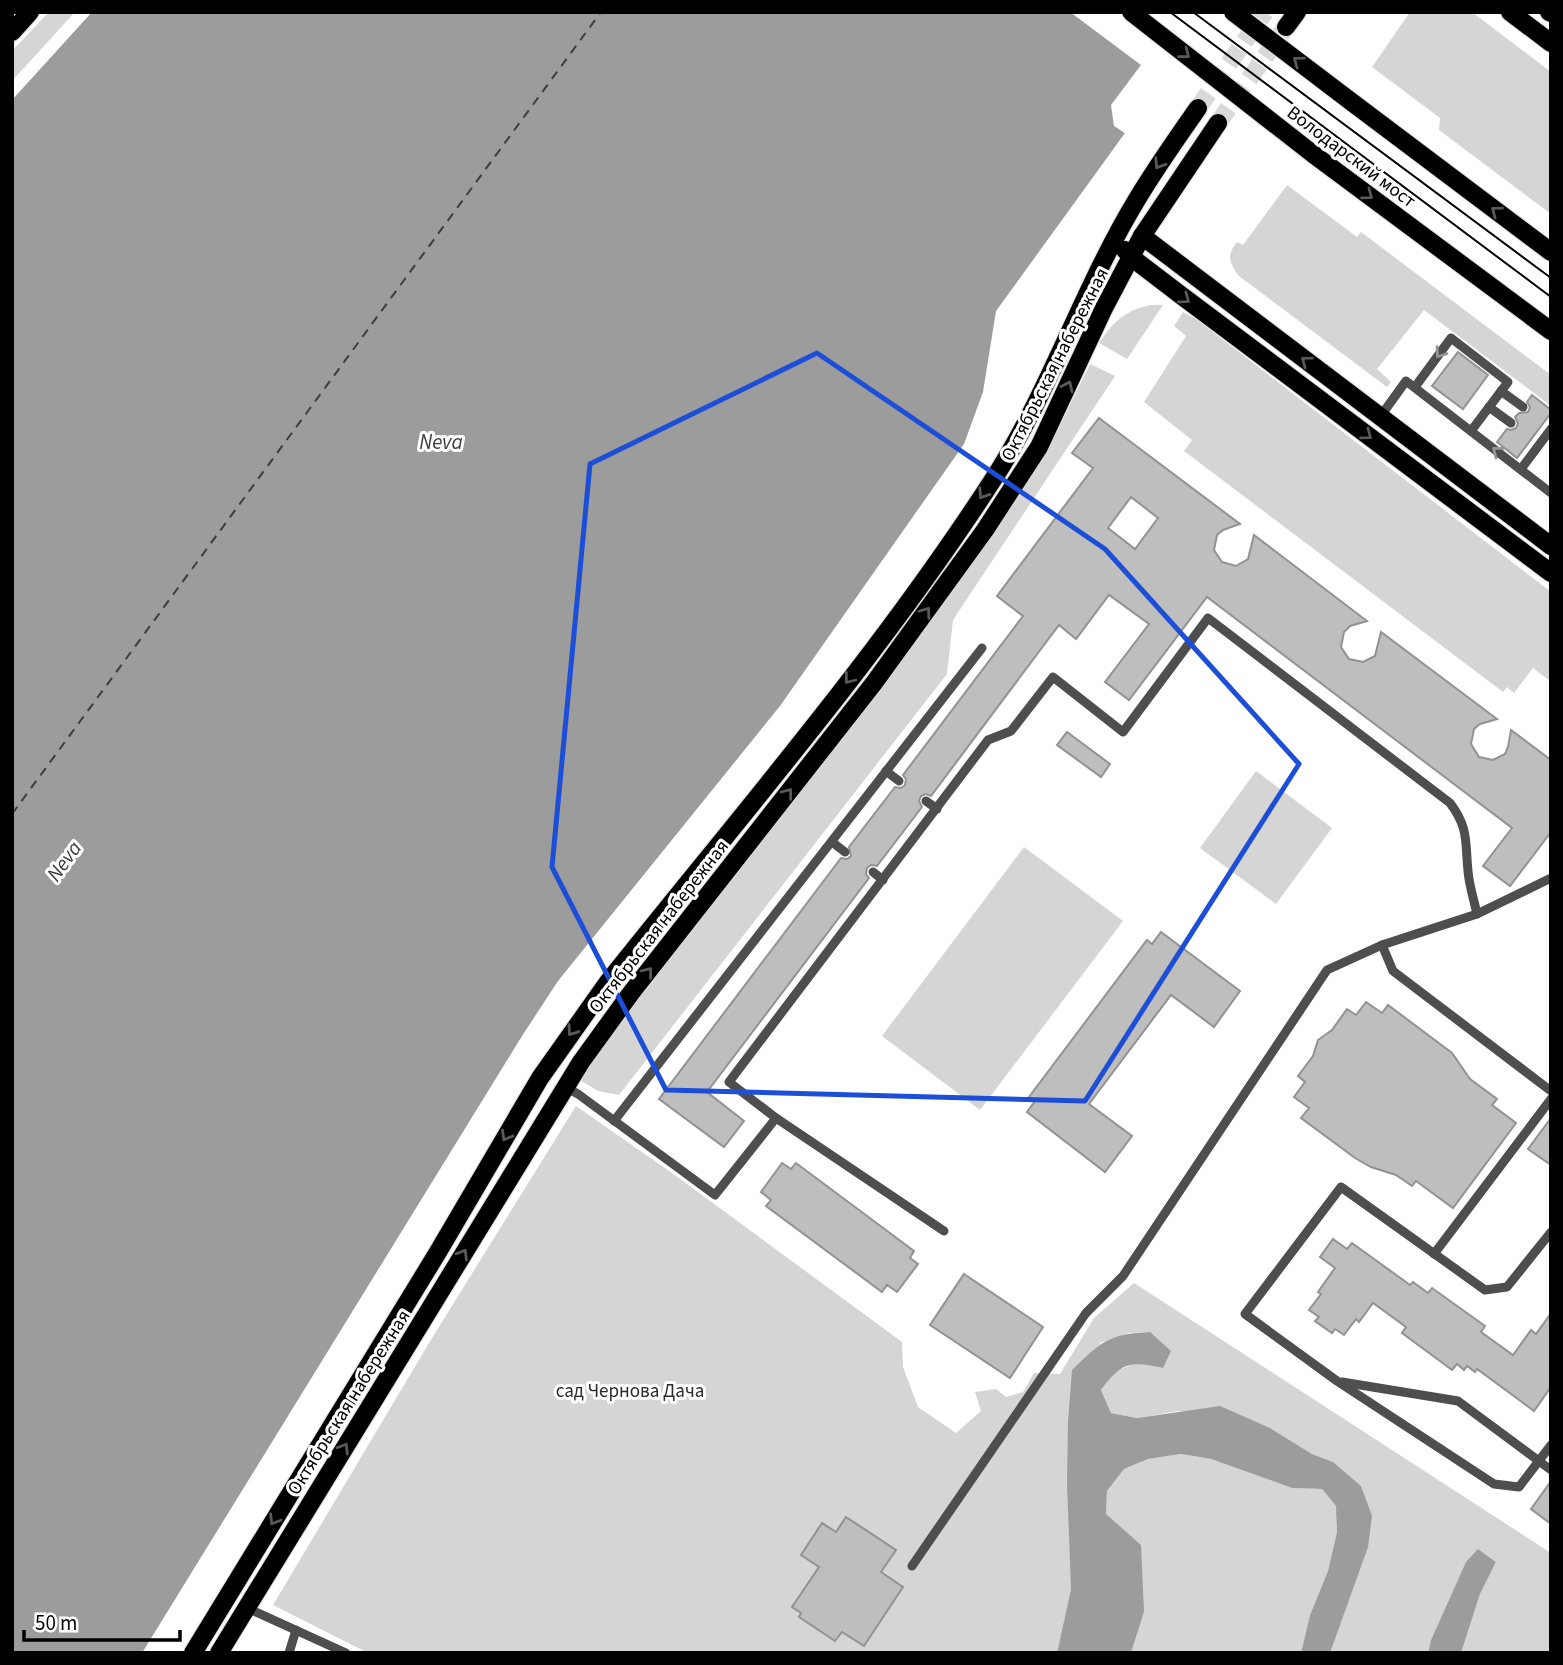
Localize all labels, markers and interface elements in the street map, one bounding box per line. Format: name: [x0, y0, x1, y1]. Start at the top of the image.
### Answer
one-way arrow: [1177, 46, 1189, 59]
one-way arrow: [1293, 57, 1306, 70]
street label: Володарский мост: [1281, 100, 1421, 215]
one-way arrow: [1155, 156, 1168, 169]
one-way arrow: [1360, 187, 1373, 199]
one-way arrow: [1491, 206, 1504, 219]
street label: Октябрьская набережная: [995, 263, 1116, 466]
one-way arrow: [1177, 290, 1190, 303]
one-way arrow: [1435, 345, 1448, 358]
one-way arrow: [1301, 356, 1314, 369]
one-way arrow: [1060, 380, 1074, 393]
water label: Neva: [419, 427, 463, 457]
one-way arrow: [1359, 427, 1372, 439]
one-way arrow: [1492, 446, 1504, 459]
one-way arrow: [978, 487, 991, 500]
one-way arrow: [918, 607, 930, 620]
one-way arrow: [845, 671, 858, 683]
one-way arrow: [780, 789, 793, 801]
street label: Октябрьская набережная: [583, 834, 736, 1019]
water label: Neva: [39, 835, 89, 887]
one-way arrow: [640, 968, 652, 981]
one-way arrow: [568, 1023, 580, 1036]
one-way arrow: [501, 1129, 514, 1142]
one-way arrow: [454, 1248, 467, 1261]
street label: Октябрьская набережная: [281, 1305, 417, 1501]
park label: сад Чернова Дача: [556, 1378, 704, 1405]
one-way arrow: [336, 1443, 349, 1456]
one-way arrow: [269, 1512, 282, 1525]
scale bar: [24, 1598, 180, 1642]
text: 50 m: [35, 1608, 77, 1638]

